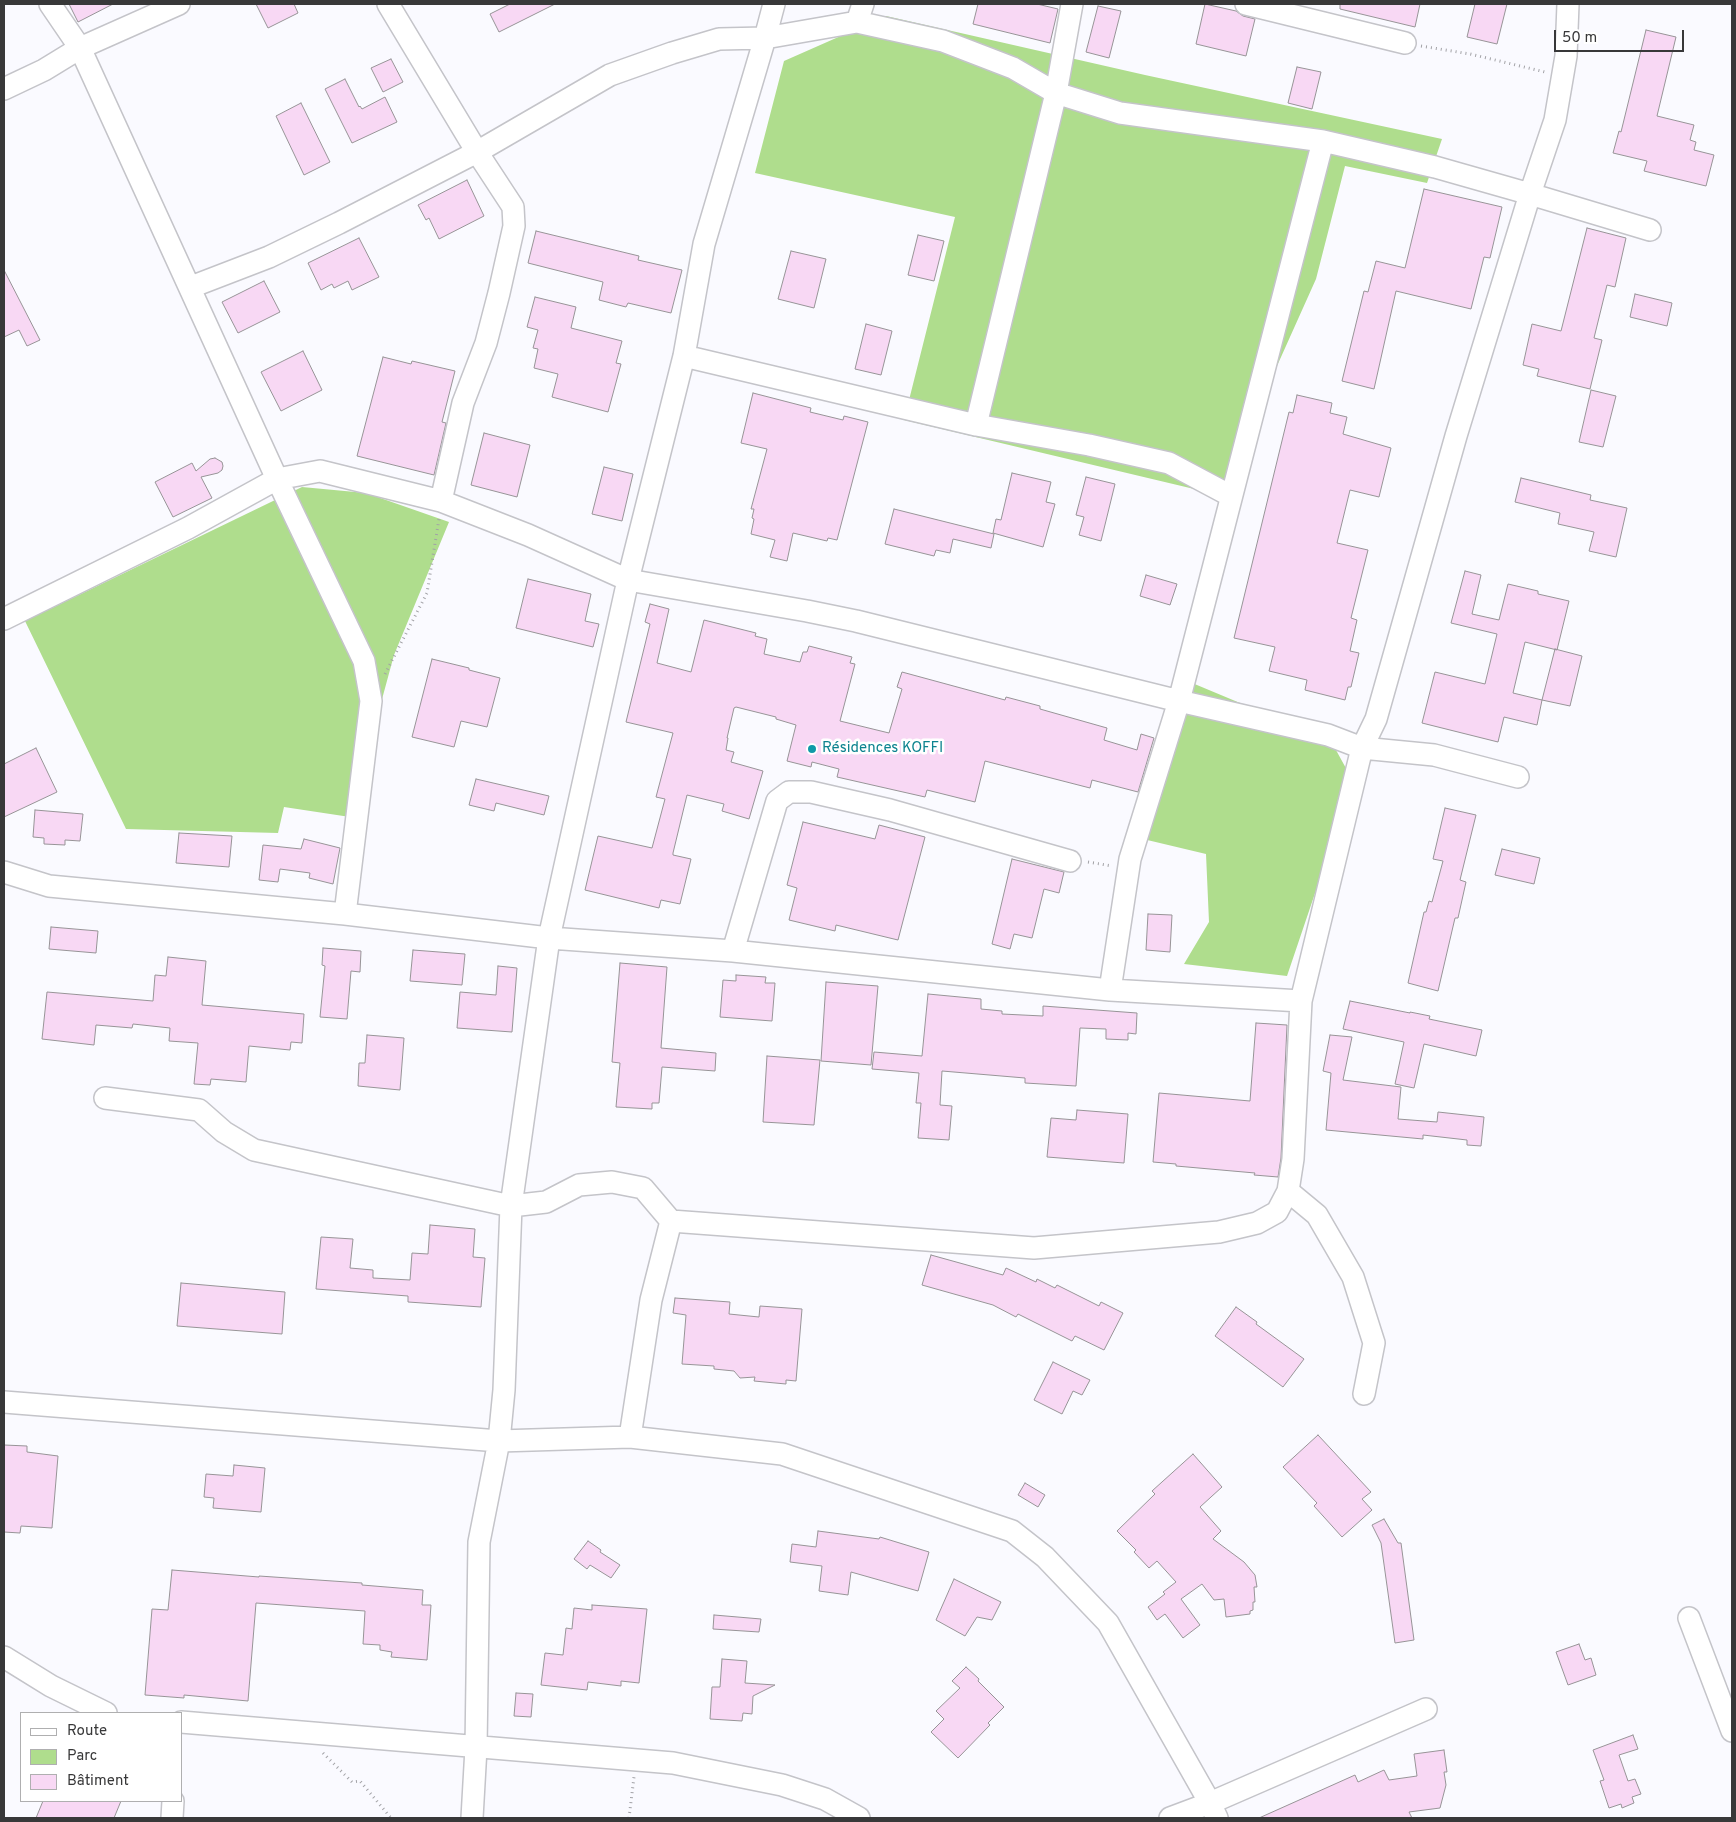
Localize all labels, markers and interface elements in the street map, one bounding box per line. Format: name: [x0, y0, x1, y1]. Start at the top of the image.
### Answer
scale bar: [1556, 20, 1686, 52]
text: 50 m: [1562, 29, 1597, 48]
place label: Résidences KOFFI: [822, 740, 943, 758]
marker: Résidences KOFFI: [806, 743, 818, 755]
legend: [20, 1712, 182, 1802]
text: Route: [67, 1722, 107, 1741]
text: Parc: [67, 1747, 97, 1766]
text: Bâtiment: [67, 1772, 129, 1791]

